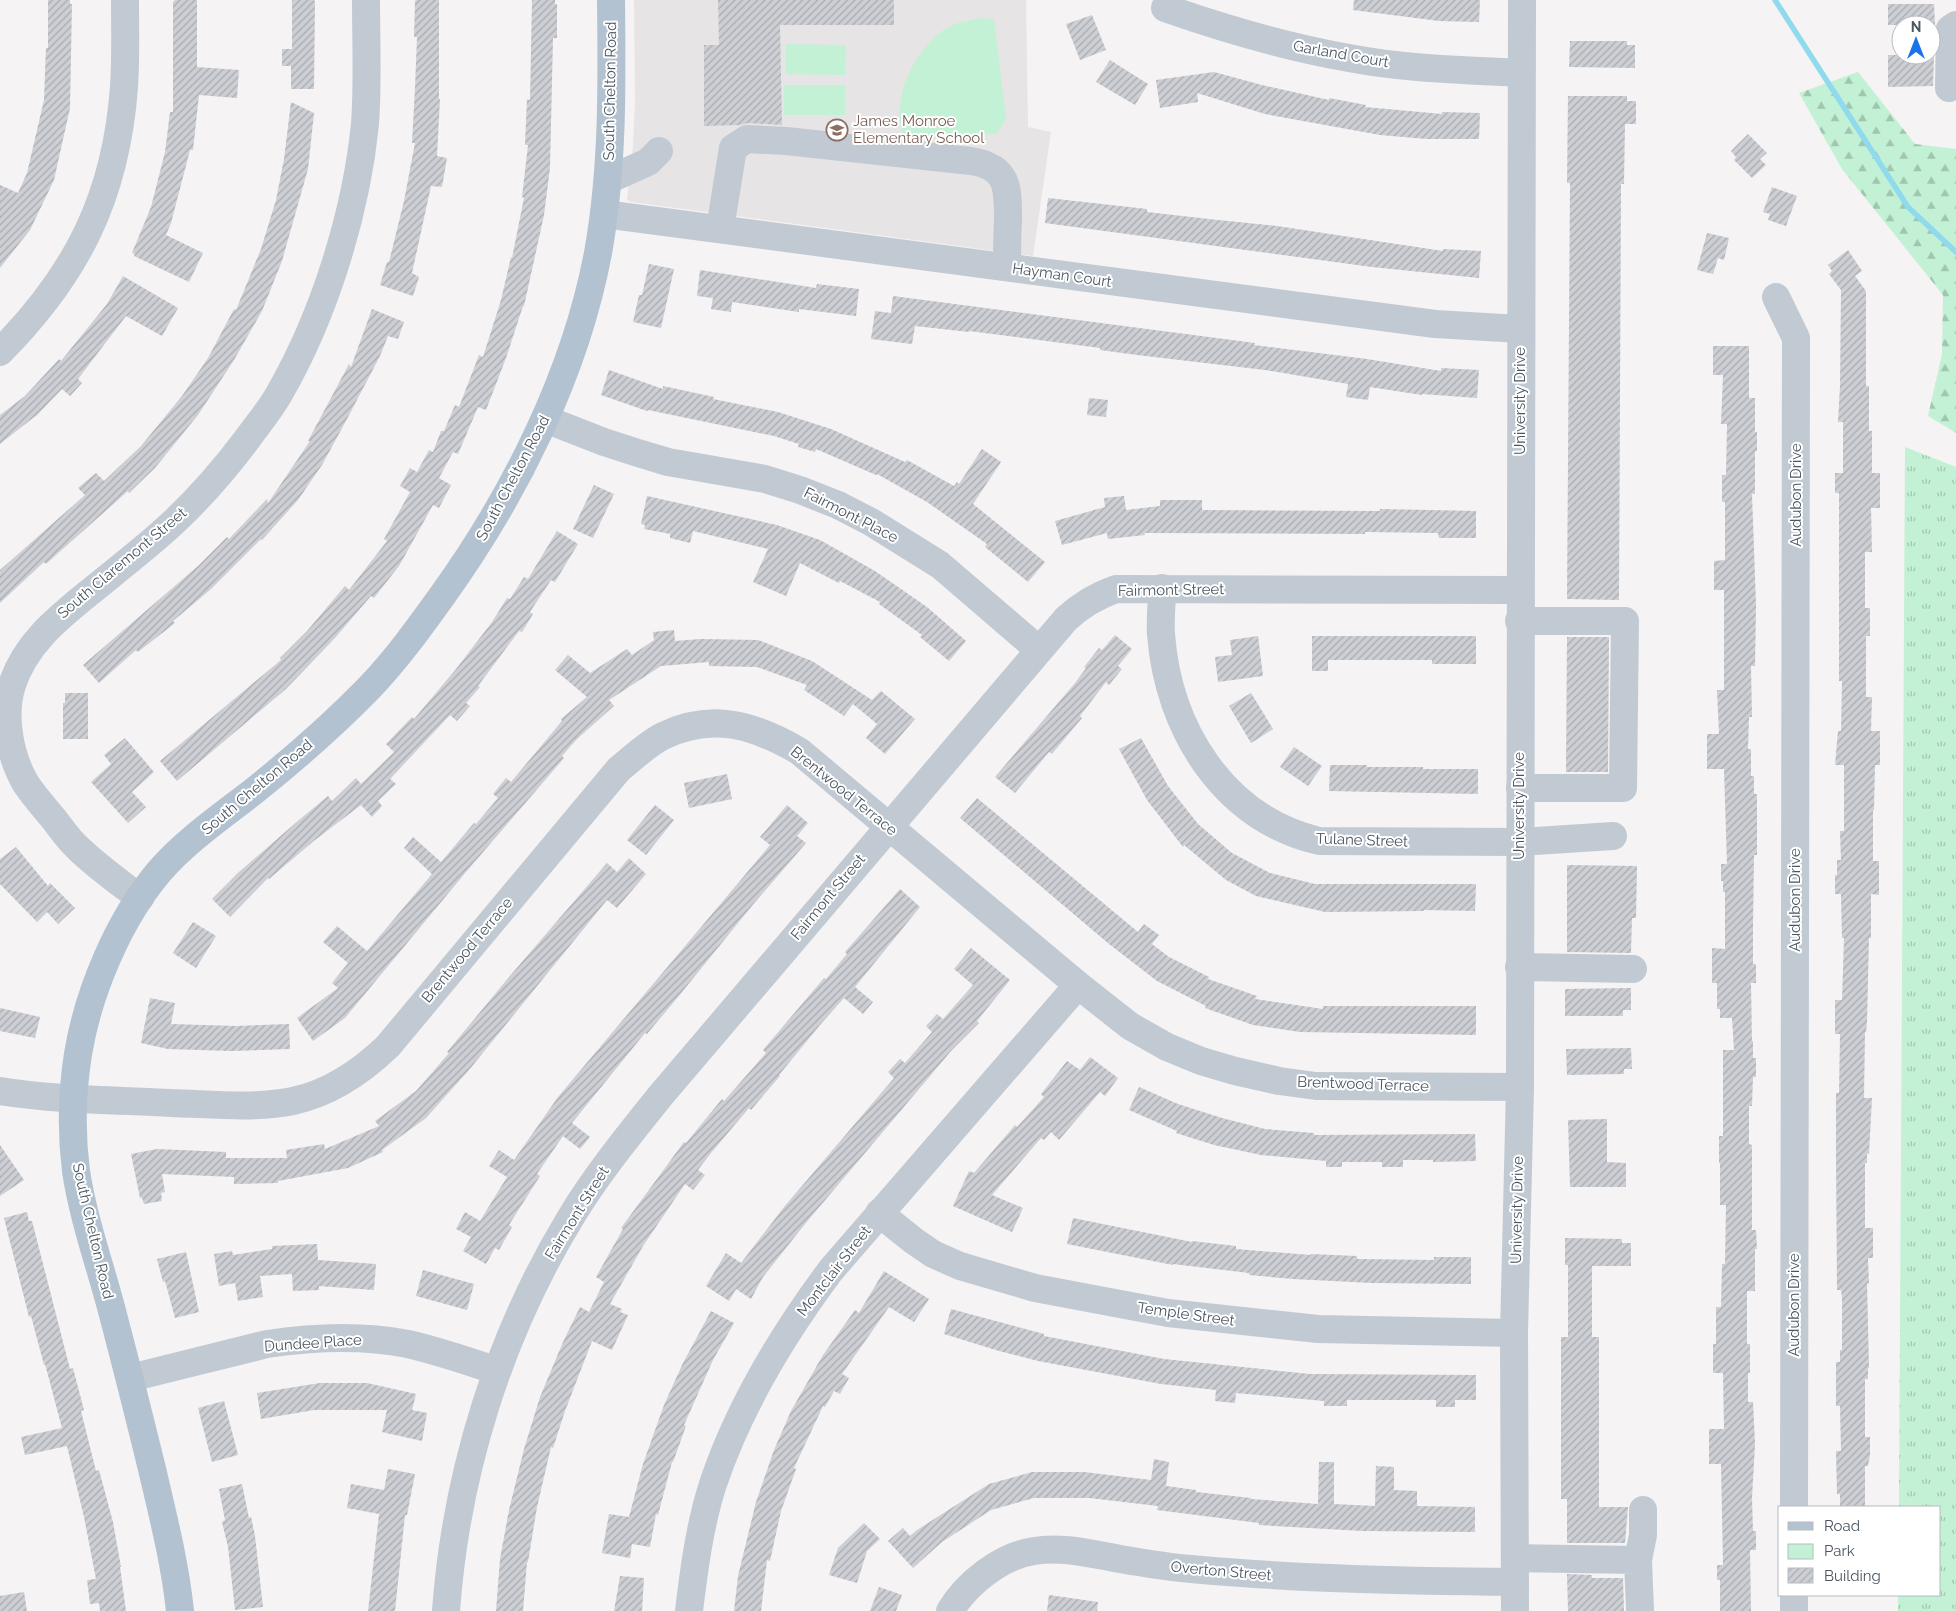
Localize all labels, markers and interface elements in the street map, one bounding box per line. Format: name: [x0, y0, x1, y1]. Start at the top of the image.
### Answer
north arrow: [1891, 15, 1941, 65]
text: N: [1911, 19, 1921, 35]
street label: South Chelton Road: [600, 21, 620, 161]
street label: Garland Court: [1292, 37, 1390, 71]
place label: James Monroe Elementary School: [853, 112, 985, 147]
school or university icon: James Monroe Elementary School: [825, 118, 849, 142]
street label: Hayman Court: [1011, 259, 1113, 291]
street label: University Drive: [1511, 347, 1529, 455]
street label: South Chelton Road: [472, 412, 554, 544]
street label: Audubon Drive: [1787, 443, 1805, 547]
street label: Fairmont Place: [801, 484, 901, 547]
street label: South Claremont Street: [54, 504, 190, 622]
street label: Fairmont Street: [1118, 580, 1224, 600]
street label: South Chelton Road: [198, 735, 316, 839]
street label: Brentwood Terrace: [787, 742, 901, 840]
street label: University Drive: [1510, 752, 1528, 860]
street label: Tulane Street: [1316, 829, 1408, 851]
street label: Audubon Drive: [1786, 848, 1804, 952]
street label: Fairmont Street: [787, 850, 869, 944]
street label: Brentwood Terrace: [418, 894, 516, 1006]
street label: Brentwood Terrace: [1297, 1073, 1429, 1095]
street label: University Drive: [1507, 1156, 1527, 1264]
street label: South Chelton Road: [69, 1161, 117, 1301]
street label: Fairmont Street: [541, 1163, 613, 1263]
street label: Montclair Street: [793, 1222, 875, 1320]
street label: Audubon Drive: [1785, 1253, 1803, 1357]
street label: Temple Street: [1136, 1298, 1236, 1330]
street label: Dundee Place: [264, 1331, 363, 1355]
legend: [1778, 1506, 1941, 1596]
text: Road: [1824, 1517, 1860, 1535]
text: Park: [1824, 1542, 1855, 1560]
street label: Overton Street: [1170, 1558, 1272, 1584]
text: Building: [1824, 1567, 1881, 1585]

